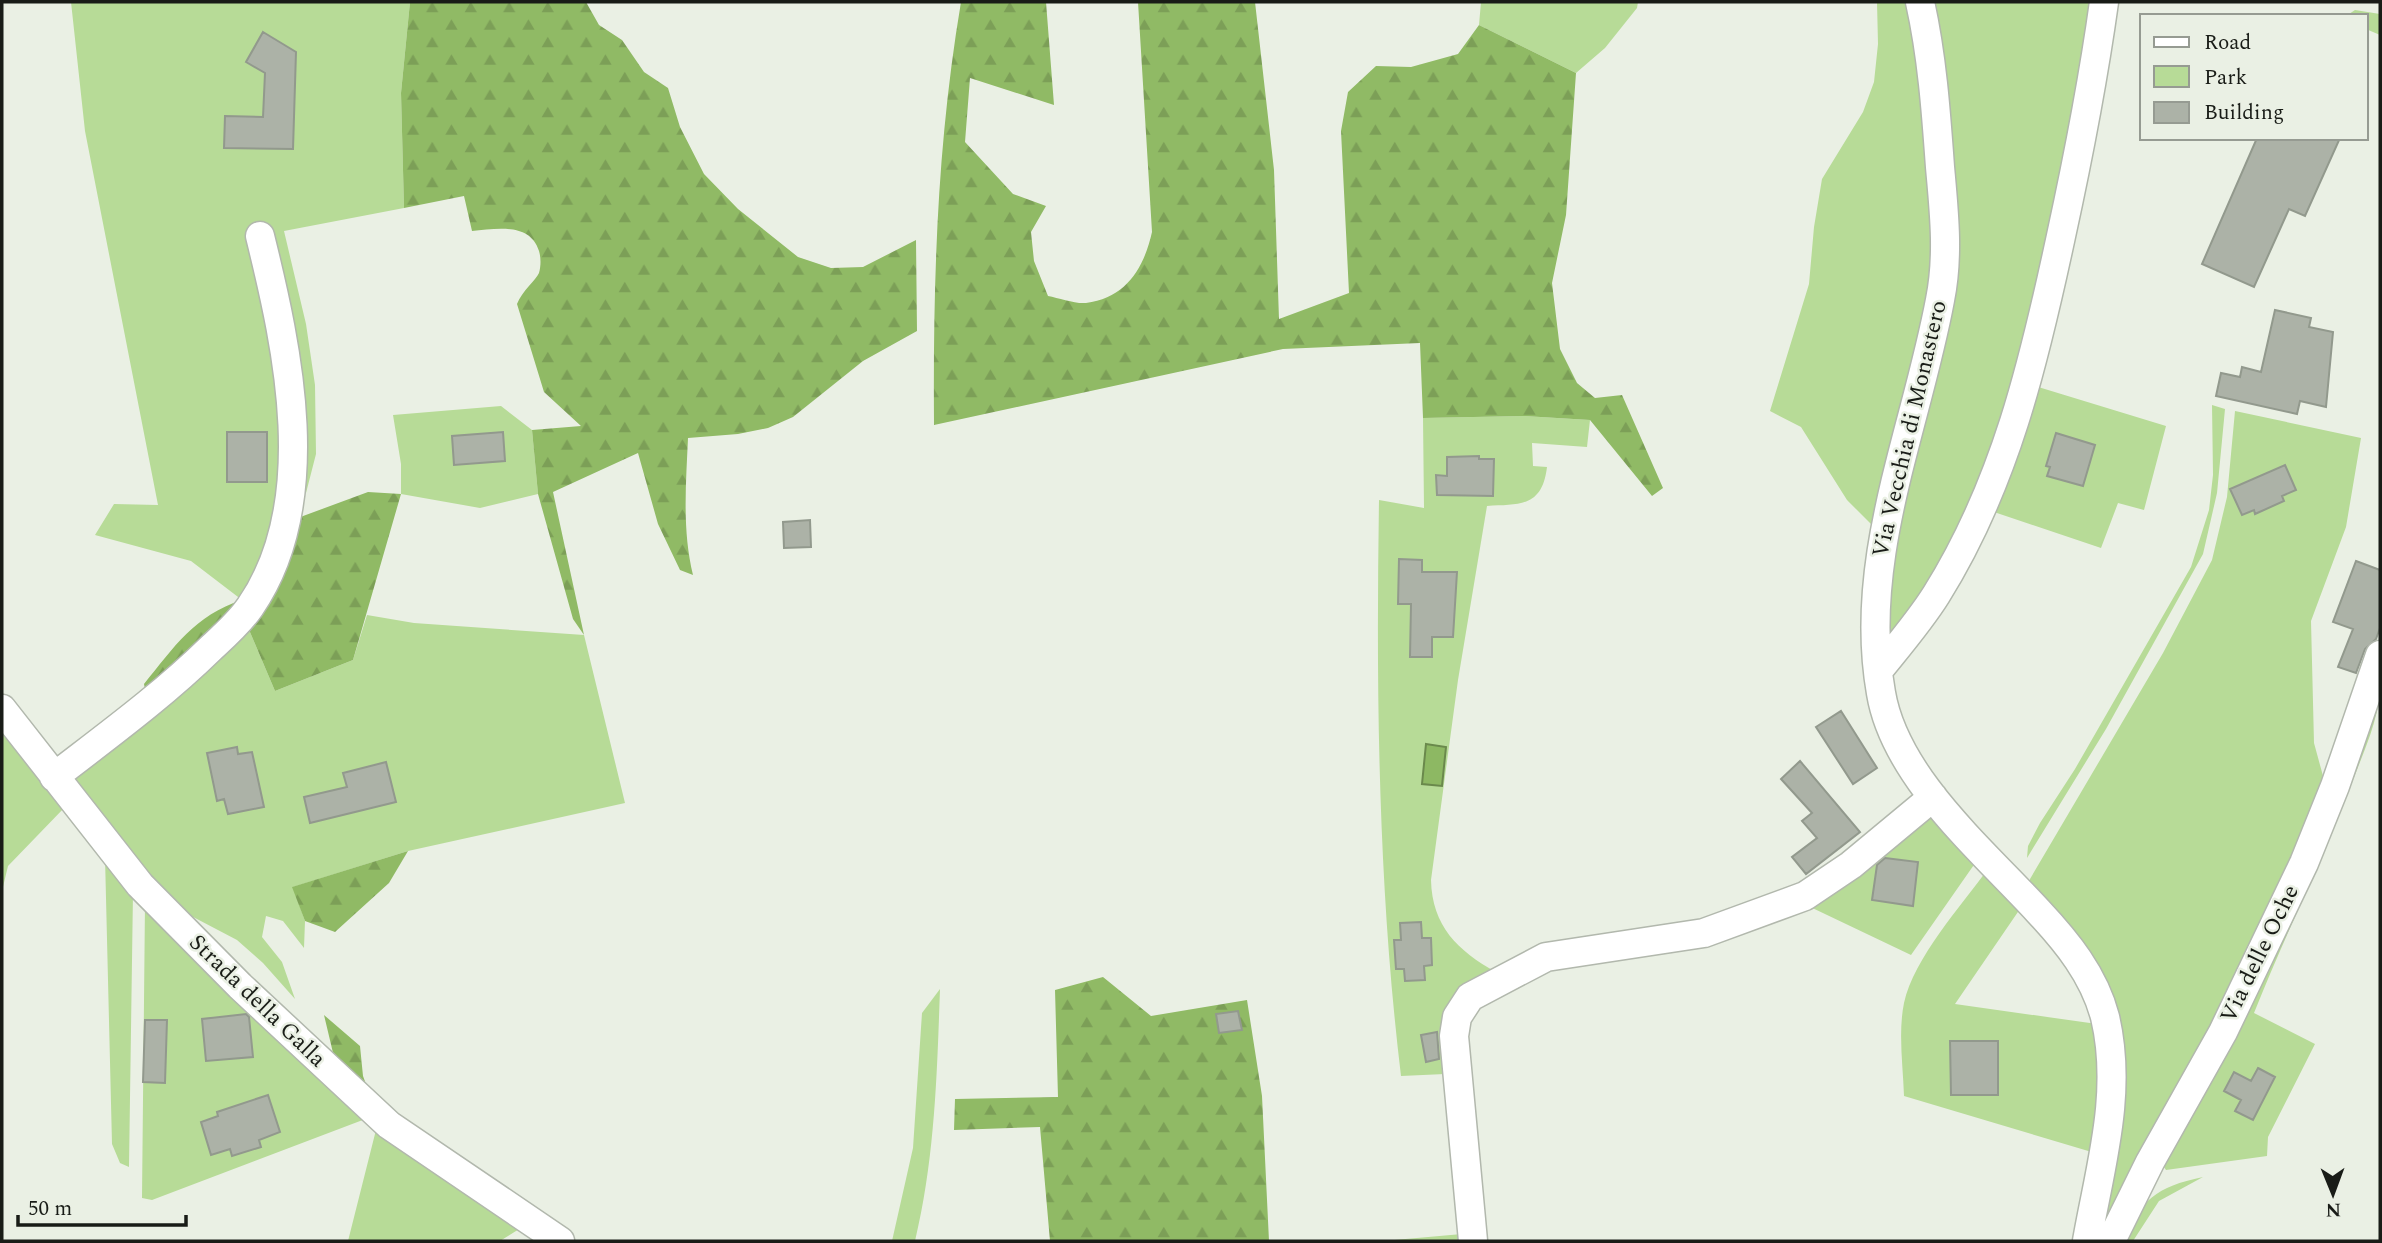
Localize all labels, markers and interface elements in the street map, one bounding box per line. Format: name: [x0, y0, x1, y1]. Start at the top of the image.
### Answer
legend: [2140, 14, 2368, 140]
text: Road: [2204, 27, 2251, 59]
text: Park: [2204, 62, 2248, 94]
text: Building: [2204, 97, 2284, 129]
street label: Via Vecchia di Monastero: [1863, 297, 1957, 561]
street label: Via delle Oche: [2211, 879, 2309, 1029]
street label: Strada della Galla: [180, 926, 334, 1076]
north arrow: [2298, 1159, 2368, 1229]
scale bar: [18, 1184, 186, 1228]
text: 50 m: [28, 1193, 72, 1225]
text: N: [2325, 1195, 2341, 1224]

